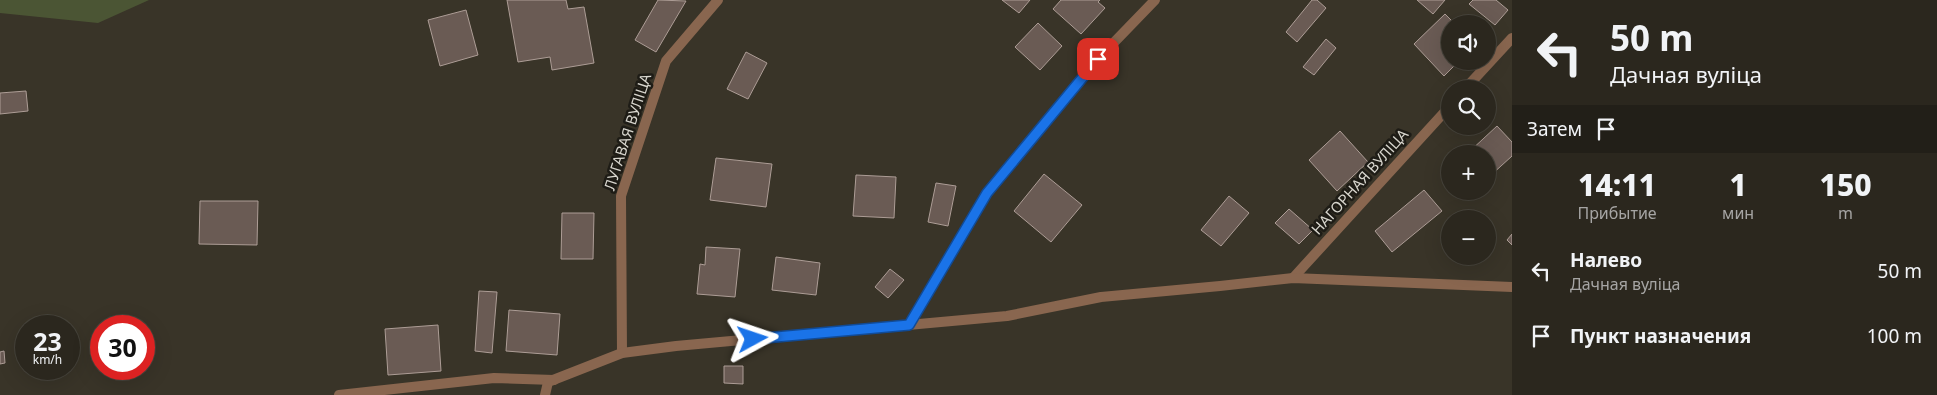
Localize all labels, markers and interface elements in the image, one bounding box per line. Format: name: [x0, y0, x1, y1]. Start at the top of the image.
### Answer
text: 50 m: [1610, 14, 1693, 61]
map controls: [1441, 15, 1496, 265]
button: sound: [1441, 15, 1496, 70]
icon: left: [1527, 20, 1592, 85]
pin: [1077, 38, 1119, 80]
icon: arrive: [1084, 45, 1112, 73]
text: Дачная вуліца: [1610, 59, 1762, 89]
street label: ЛУГАВАЯ ВУЛІЦА: [599, 70, 655, 193]
button: search: [1441, 80, 1496, 135]
icon: arrive: [1592, 115, 1620, 143]
text: Затем: [1527, 116, 1582, 142]
street label: НАГОРНАЯ ВУЛІЦА: [1306, 124, 1412, 238]
button: +: [1441, 145, 1496, 200]
text: 14:11: [1578, 164, 1656, 205]
text: 1: [1729, 164, 1747, 205]
text: 150: [1820, 164, 1872, 205]
text: Прибытие: [1577, 202, 1657, 224]
text: мин: [1722, 202, 1754, 224]
text: m: [1838, 202, 1853, 224]
button: −: [1441, 210, 1496, 265]
text: Налево: [1570, 247, 1642, 273]
icon: left: [1527, 257, 1555, 285]
text: 50 m: [1878, 258, 1922, 284]
text: Дачная вуліца: [1570, 273, 1681, 295]
position arrow: [726, 312, 778, 364]
speed limit sign: 30: [90, 315, 155, 380]
icon: arrive: [1527, 322, 1555, 350]
text: Пункт назначения: [1570, 323, 1751, 349]
text: 100 m: [1867, 323, 1922, 349]
text: 23: [33, 324, 62, 358]
text: km/h: [33, 351, 62, 368]

